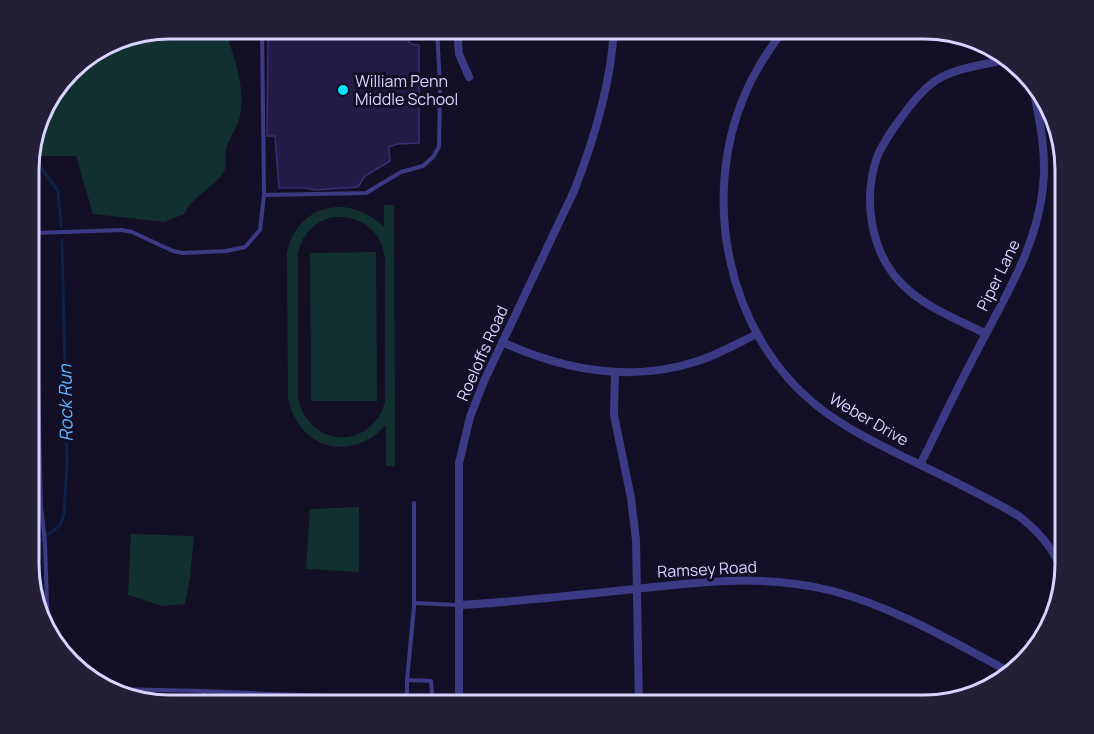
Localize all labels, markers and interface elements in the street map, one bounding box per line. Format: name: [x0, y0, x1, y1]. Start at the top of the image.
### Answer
place label: William Penn Middle School: [355, 70, 458, 110]
marker: William Penn Middle School: [336, 83, 350, 97]
street label: Piper Lane: [971, 236, 1025, 314]
street label: Roeloffs Road: [451, 302, 513, 404]
water label: Rock Run: [52, 363, 78, 442]
street label: Weber Drive: [825, 387, 913, 451]
street label: Ramsey Road: [657, 555, 757, 583]

